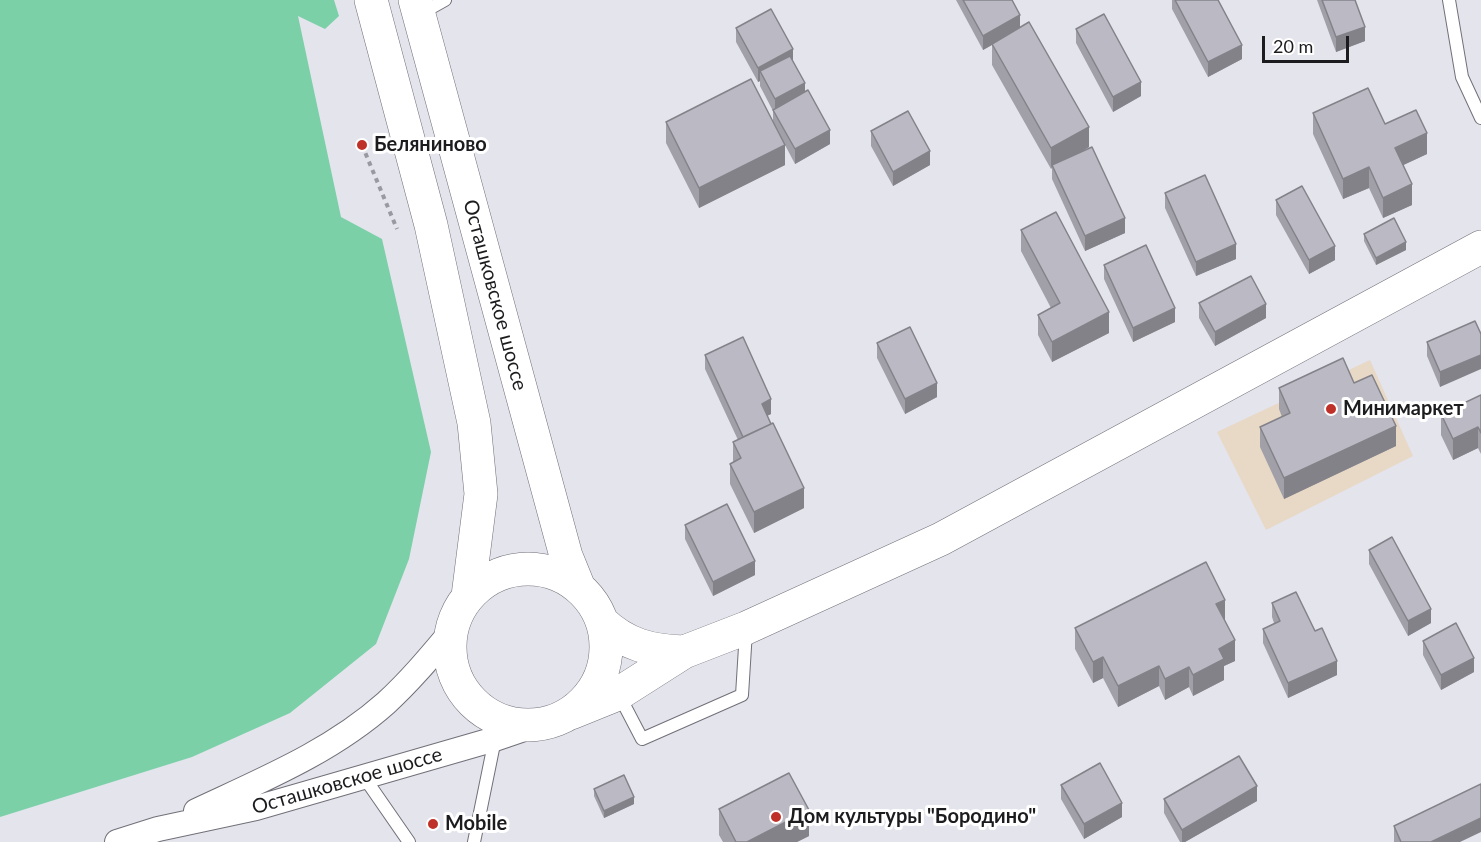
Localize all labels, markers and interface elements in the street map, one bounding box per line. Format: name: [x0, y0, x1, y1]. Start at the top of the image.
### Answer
scale bar: [1265, 24, 1352, 62]
text: 20 m: [1273, 35, 1313, 57]
place label: Беляниново: [374, 133, 487, 157]
marker: Беляниново: [355, 138, 369, 152]
street label: Осташковское шоссе: [458, 197, 532, 393]
place label: Минимаркет: [1343, 397, 1464, 421]
marker: Минимаркет: [1324, 402, 1338, 416]
street label: Осташковское шоссе: [249, 742, 445, 820]
place label: Дом культуры "Бородино": [788, 805, 1036, 829]
marker: Дом культуры "Бородино": [769, 810, 783, 824]
place label: Mobile: [445, 812, 507, 836]
marker: Mobile: [426, 817, 440, 831]

